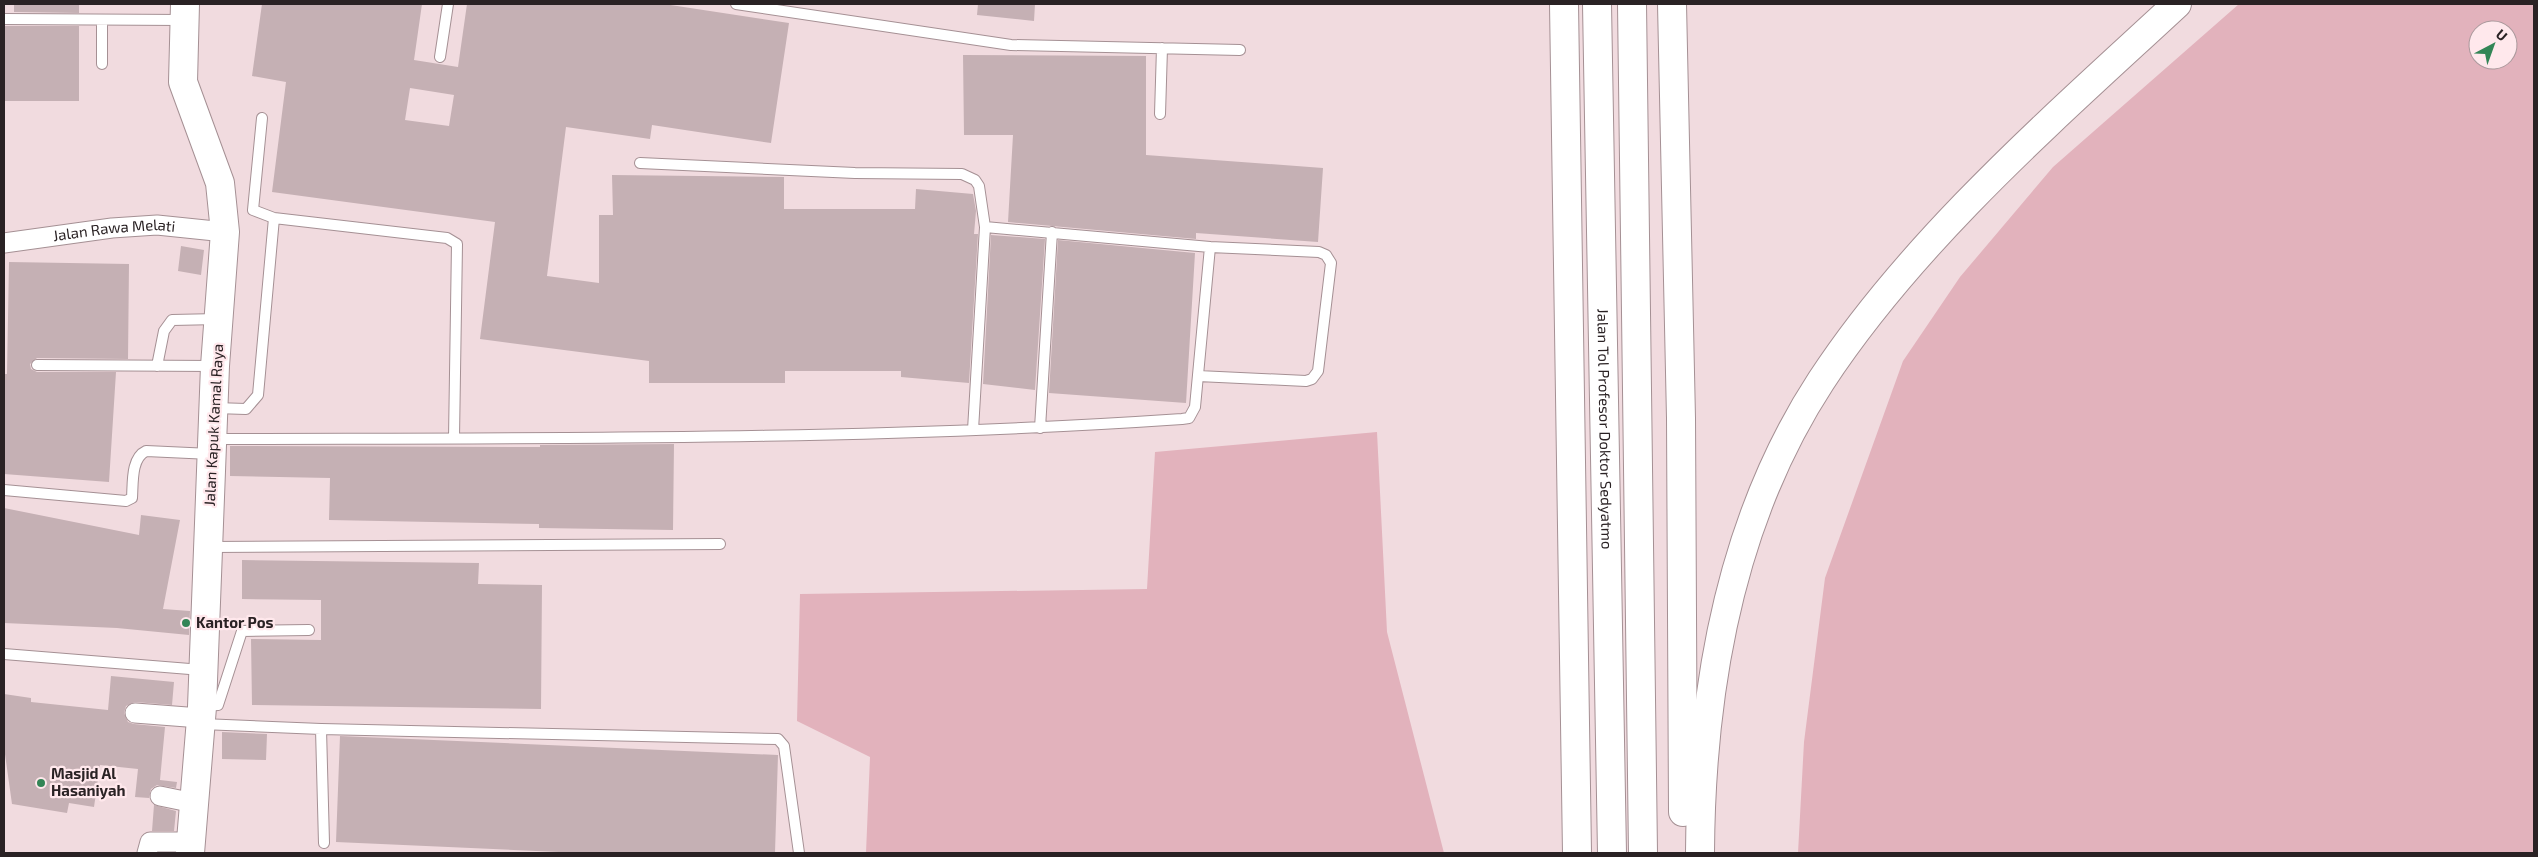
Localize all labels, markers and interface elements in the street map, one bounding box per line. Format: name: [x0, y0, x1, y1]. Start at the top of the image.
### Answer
north arrow: [2468, 20, 2518, 70]
text: U: [2493, 25, 2511, 44]
street label: Jalan Rawa Melati: [52, 215, 176, 244]
street label: Jalan Tol Profesor Doktor Sedyatmo: [1594, 308, 1617, 550]
street label: Jalan Kapuk Kamal Raya: [200, 343, 226, 507]
place label: Kantor Pos: [196, 613, 274, 631]
marker: Kantor Pos: [180, 617, 192, 629]
place label: Masjid Al Hasaniyah: [51, 764, 126, 800]
marker: Masjid Al Hasaniyah: [35, 777, 47, 789]

